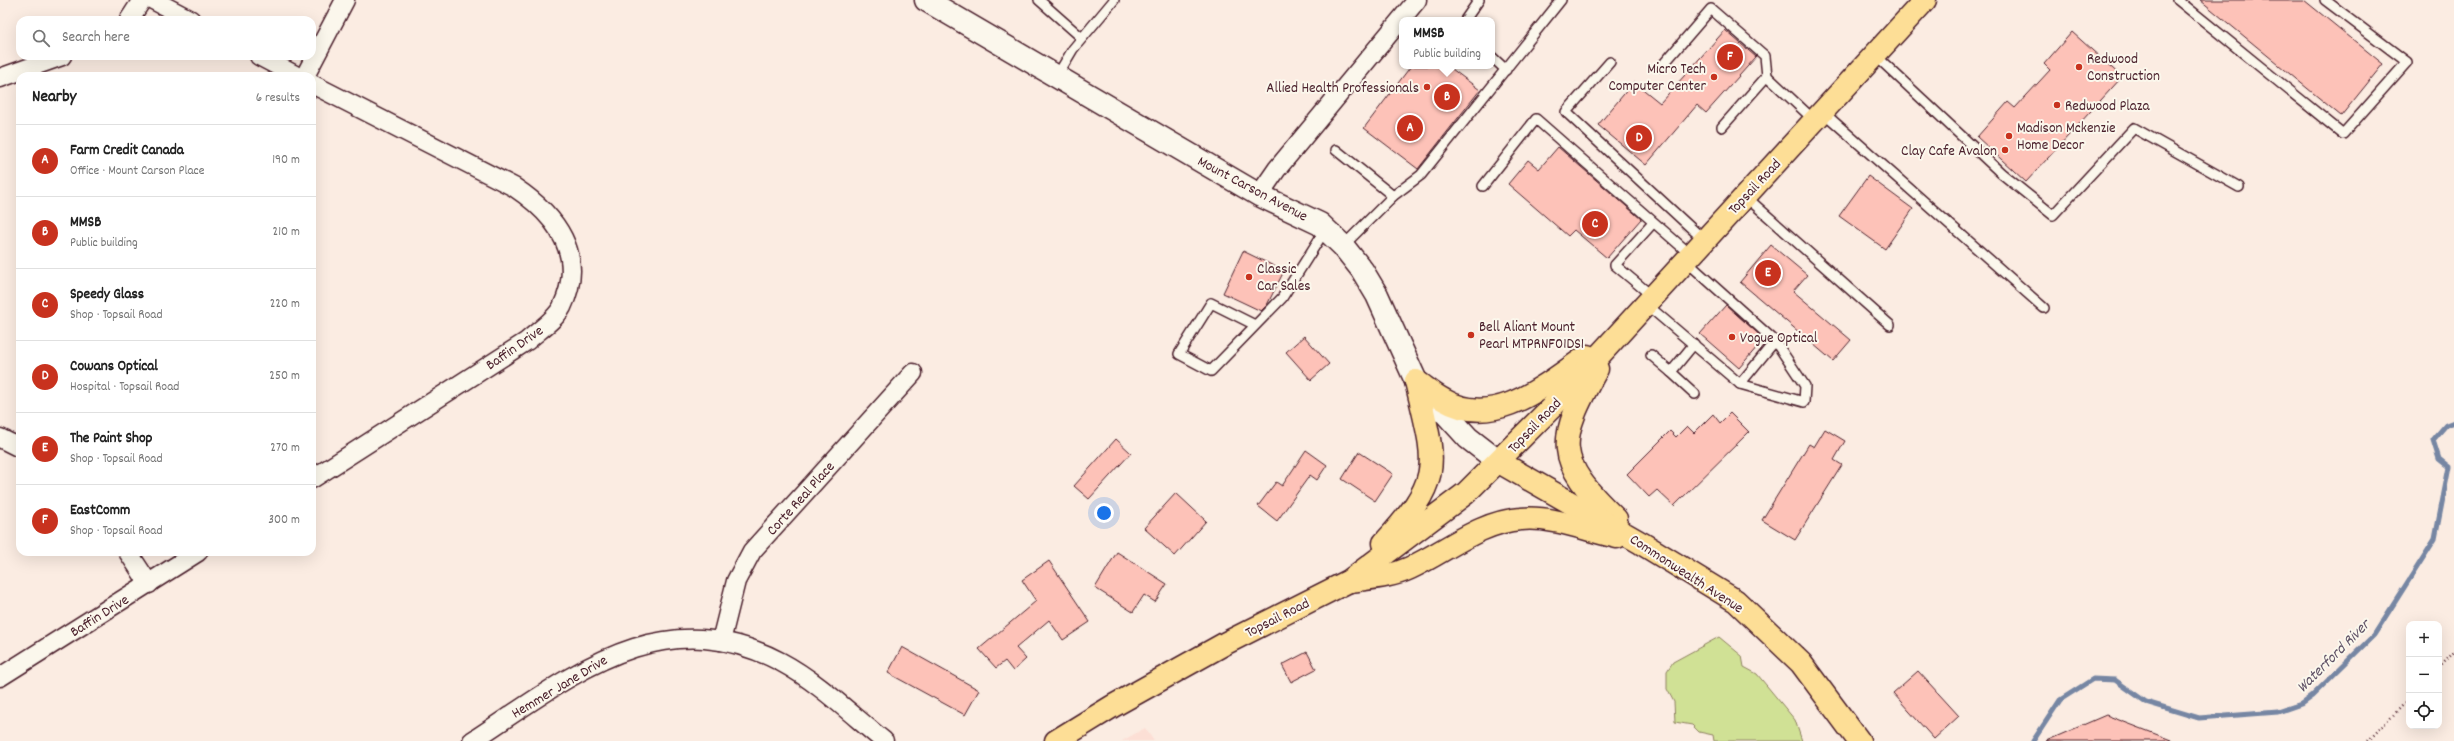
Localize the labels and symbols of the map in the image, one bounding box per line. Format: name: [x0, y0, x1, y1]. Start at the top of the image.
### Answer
pin: F: [1717, 42, 1743, 72]
place label: Redwood Construction: [2087, 49, 2160, 88]
place label: Micro Tech Computer Center: [1608, 59, 1706, 98]
marker: Redwood Construction: [2074, 62, 2084, 72]
marker: Micro Tech Computer Center: [1709, 72, 1719, 82]
place label: Allied Health Professionals: [1266, 78, 1419, 100]
marker: Allied Health Professionals: [1422, 82, 1432, 92]
pin: B: [1434, 82, 1460, 112]
place label: Redwood Plaza: [2065, 96, 2151, 118]
marker: Redwood Plaza: [2052, 100, 2062, 110]
pin: A: [1397, 113, 1423, 143]
place label: Madison Mckenzie Home Decor: [2017, 118, 2116, 157]
pin: D: [1626, 123, 1652, 153]
marker: Madison Mckenzie Home Decor: [2004, 131, 2014, 141]
place label: Clay Cafe Avalon: [1901, 141, 1997, 163]
marker: Clay Cafe Avalon: [2000, 145, 2010, 155]
street label: Mount Carson Avenue: [1193, 151, 1312, 228]
street label: Topsail Road: [1724, 154, 1787, 220]
pin: C: [1582, 209, 1608, 239]
pin: E: [1755, 258, 1781, 288]
place label: Classic Car Sales: [1257, 259, 1311, 298]
marker: Classic Car Sales: [1244, 272, 1254, 282]
place label: Bell Aliant Mount Pearl MTPRNF01DS1: [1479, 317, 1584, 356]
street label: Baffin Drive: [482, 321, 549, 377]
place label: Vogue Optical: [1740, 328, 1818, 350]
marker: Bell Aliant Mount Pearl MTPRNF01DS1: [1466, 330, 1476, 340]
marker: Vogue Optical: [1727, 332, 1737, 342]
street label: Topsail Road: [1503, 394, 1567, 459]
street label: Corte Real Place: [762, 457, 841, 541]
your location: [1094, 503, 1114, 523]
street label: Commonwealth Avenue: [1625, 529, 1748, 620]
street label: Baffin Drive: [66, 590, 134, 643]
street label: Topsail Road: [1242, 593, 1314, 644]
water label: Waterford River: [2292, 613, 2377, 699]
street label: Hemmer Jane Drive: [508, 650, 613, 725]

